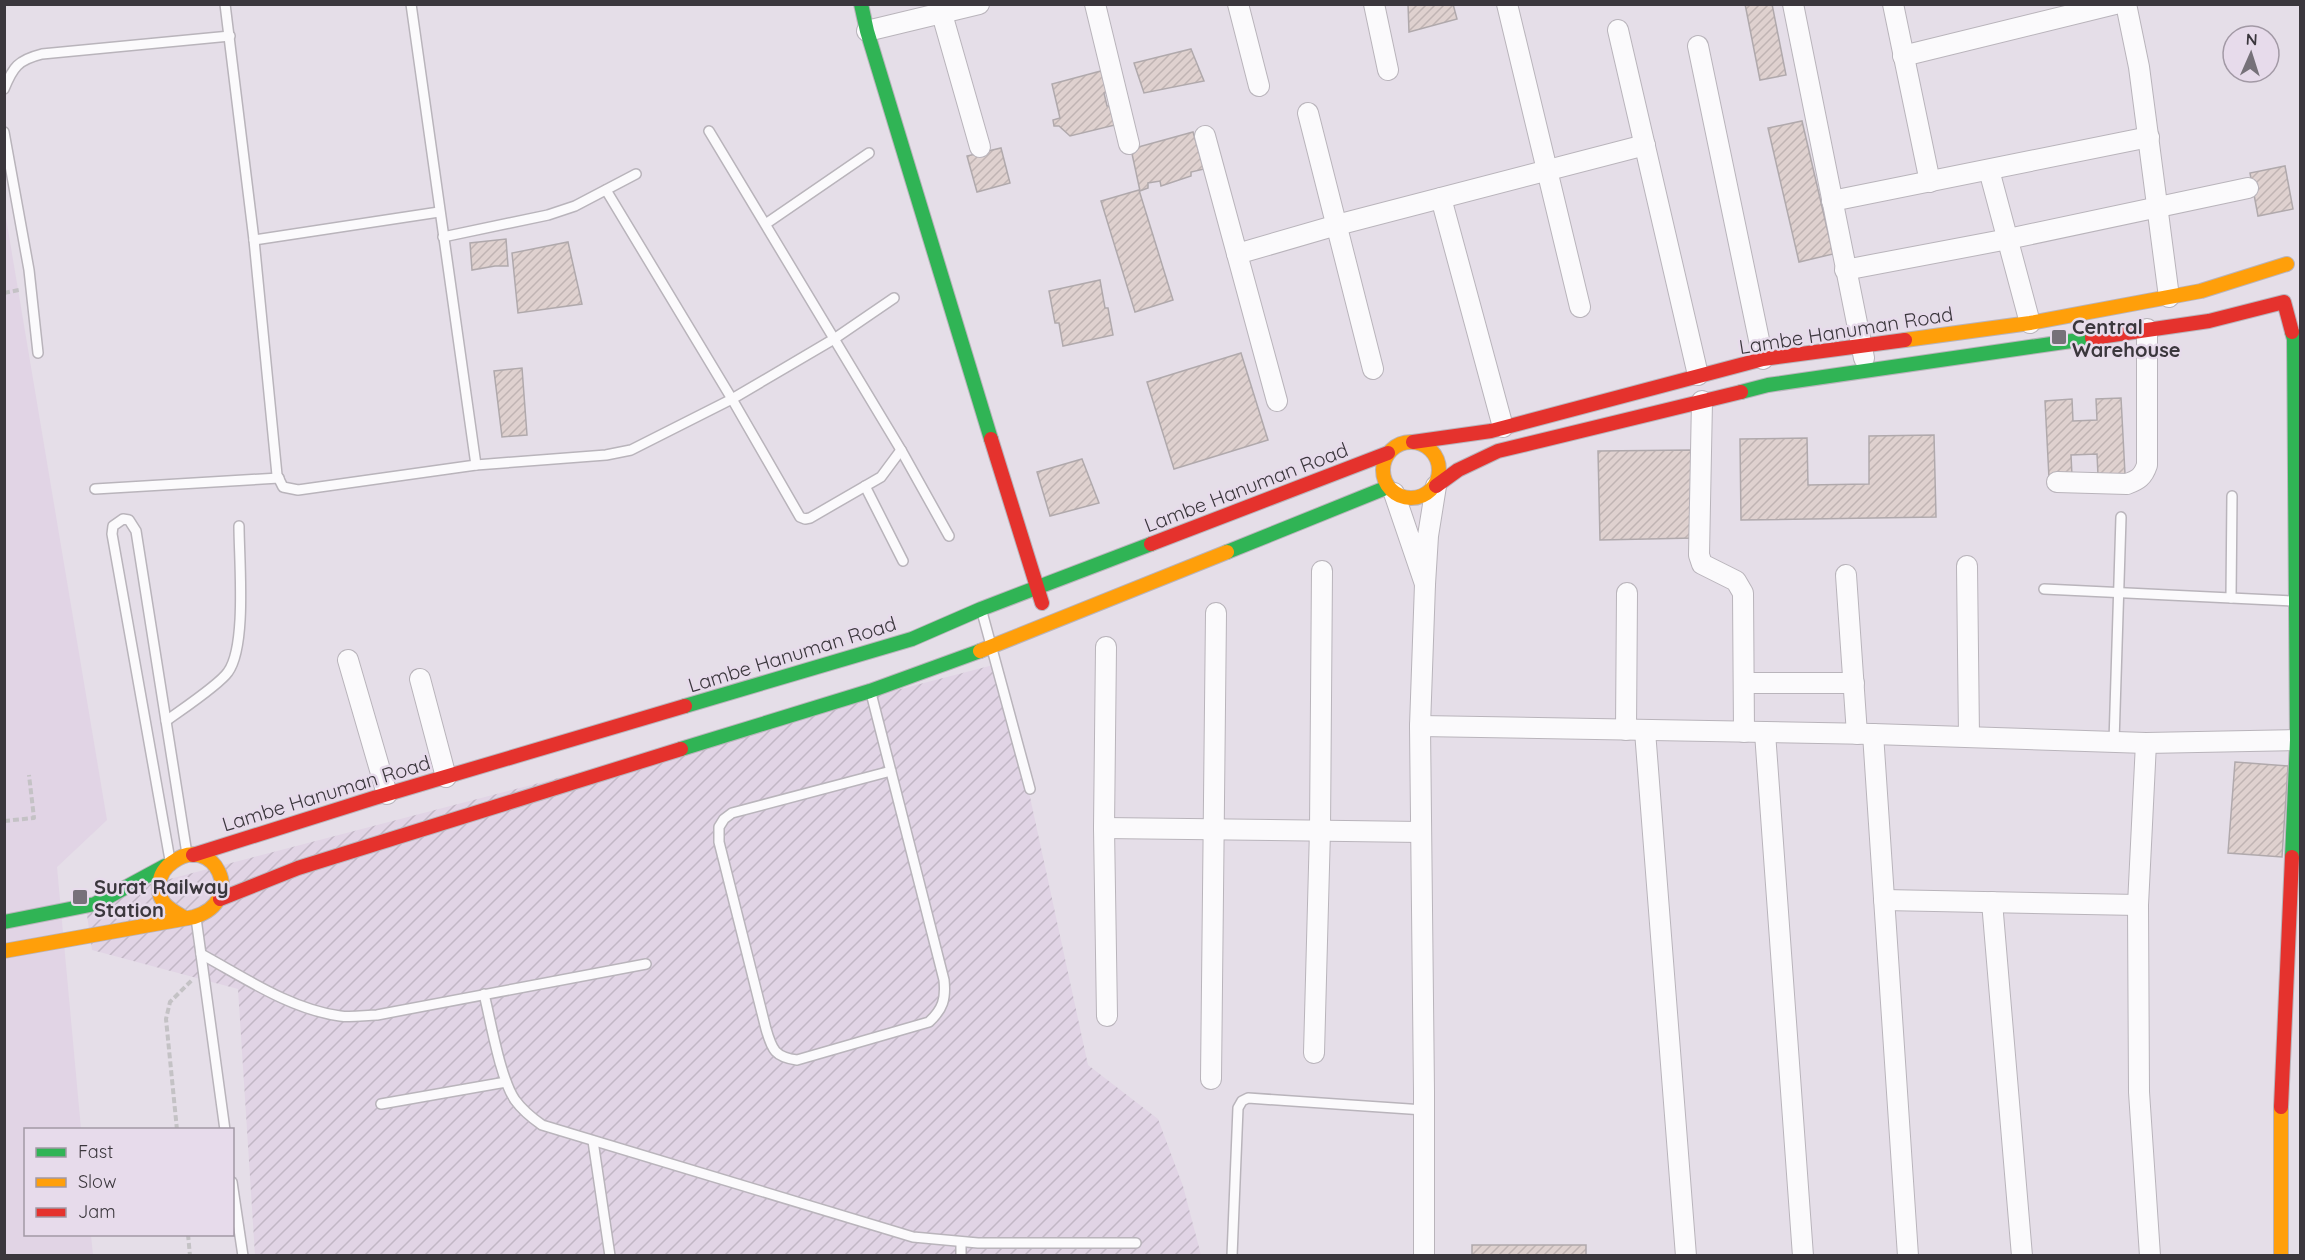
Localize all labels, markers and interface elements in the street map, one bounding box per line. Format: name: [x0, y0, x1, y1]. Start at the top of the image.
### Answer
north arrow: [2221, 24, 2281, 84]
text: N: [2245, 29, 2258, 49]
street label: Lambe Hanuman Road: [1737, 301, 1955, 359]
place label: Central Warehouse: [2072, 314, 2181, 362]
marker: Central Warehouse: [2050, 328, 2068, 346]
street label: Lambe Hanuman Road: [1141, 437, 1351, 537]
street label: Lambe Hanuman Road: [685, 610, 899, 698]
street label: Lambe Hanuman Road: [219, 749, 433, 837]
place label: Surat Railway Station: [94, 874, 228, 922]
marker: Surat Railway Station: [71, 888, 89, 906]
legend: [24, 1128, 234, 1236]
text: Fast: [78, 1140, 113, 1163]
text: Slow: [78, 1170, 116, 1193]
text: Jam: [78, 1200, 116, 1223]

